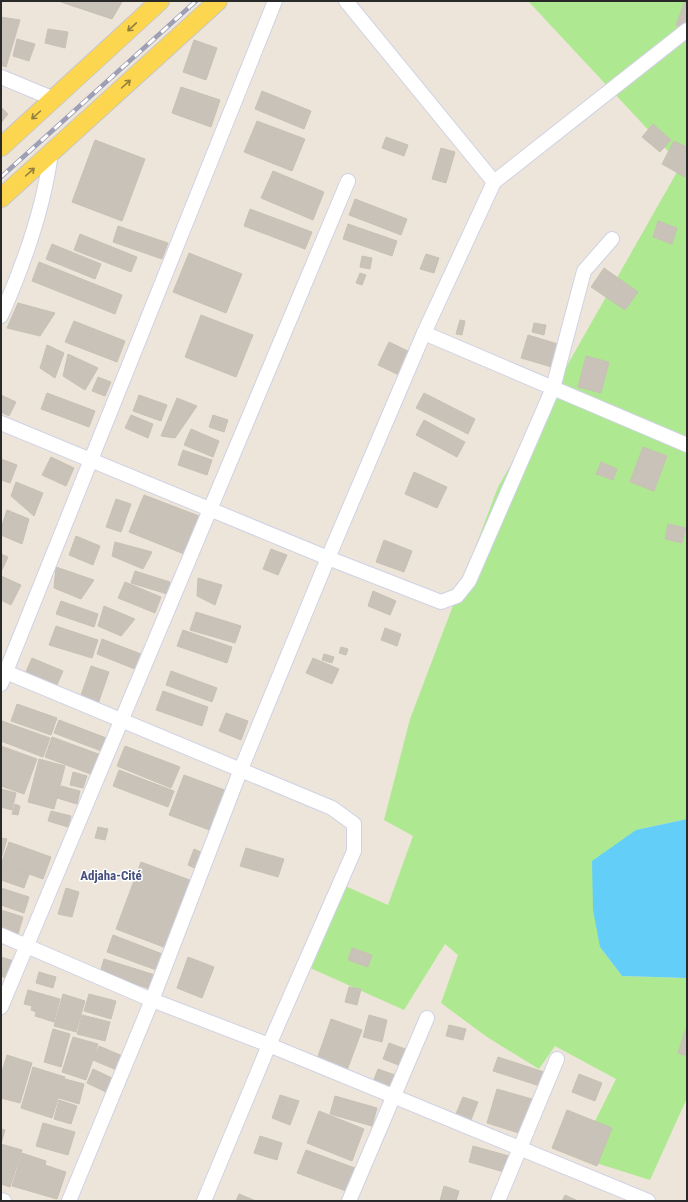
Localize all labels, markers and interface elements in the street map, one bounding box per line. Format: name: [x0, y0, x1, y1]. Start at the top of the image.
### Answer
one-way arrow: [127, 23, 137, 32]
one-way arrow: [121, 80, 131, 89]
one-way arrow: [31, 111, 41, 120]
one-way arrow: [25, 167, 35, 176]
district label: Adjaha-Cité: [80, 868, 142, 883]

